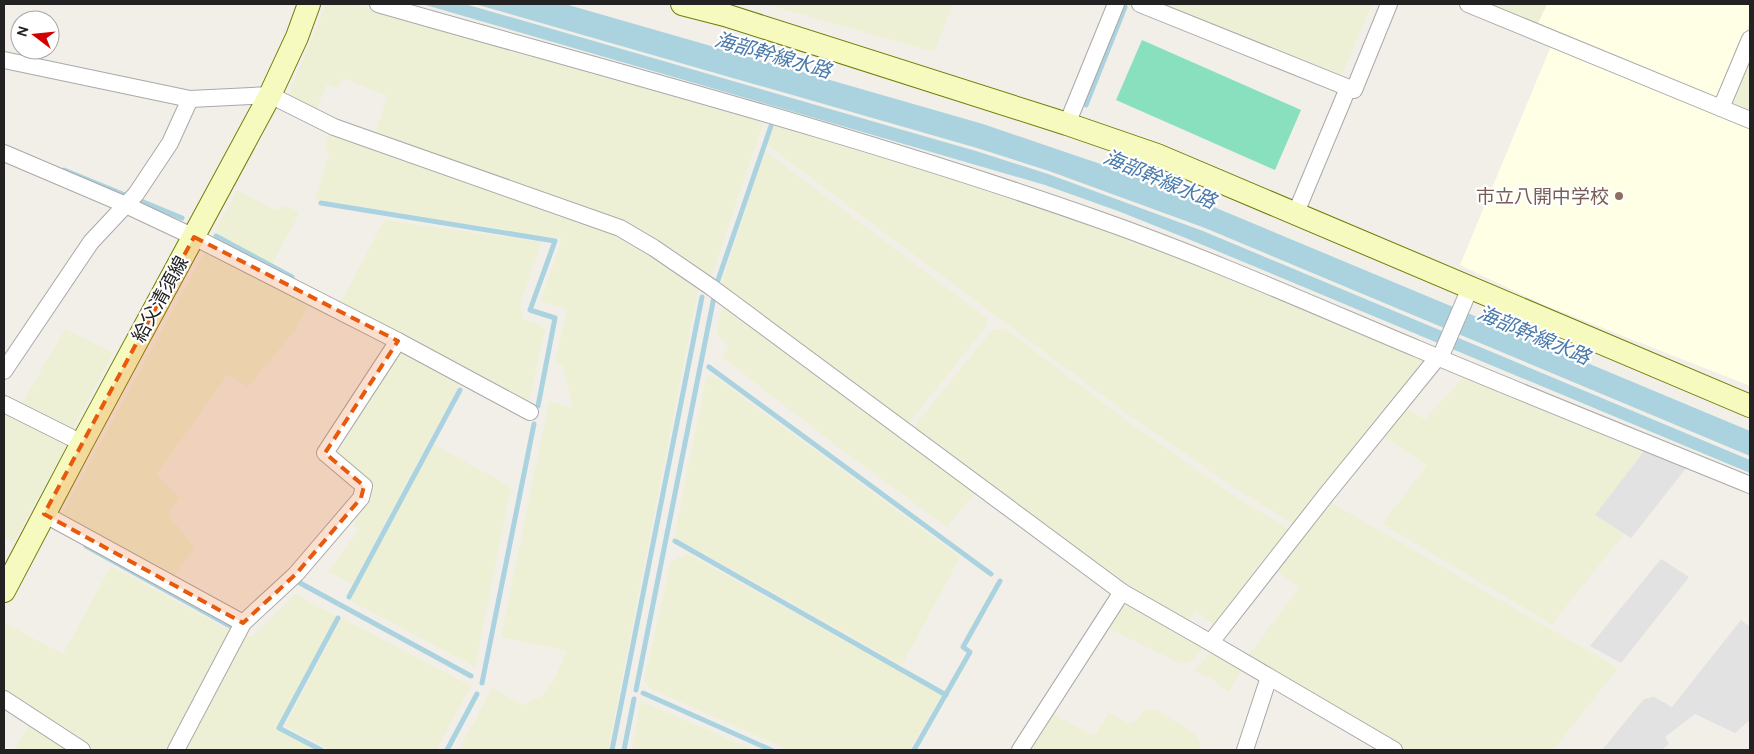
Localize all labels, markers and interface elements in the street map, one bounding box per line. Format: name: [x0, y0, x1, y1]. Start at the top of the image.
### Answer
north arrow: [10, 10, 60, 60]
text: N: [12, 24, 33, 39]
water label: 海部幹線水路: [712, 27, 836, 84]
water label: 海部幹線水路: [1100, 145, 1222, 214]
place label: 市立八開中学校: [1476, 185, 1609, 208]
marker: 市立八開中学校: [1613, 190, 1625, 202]
street label: 給父清須線: [127, 252, 193, 346]
water label: 海部幹線水路: [1474, 301, 1596, 370]

